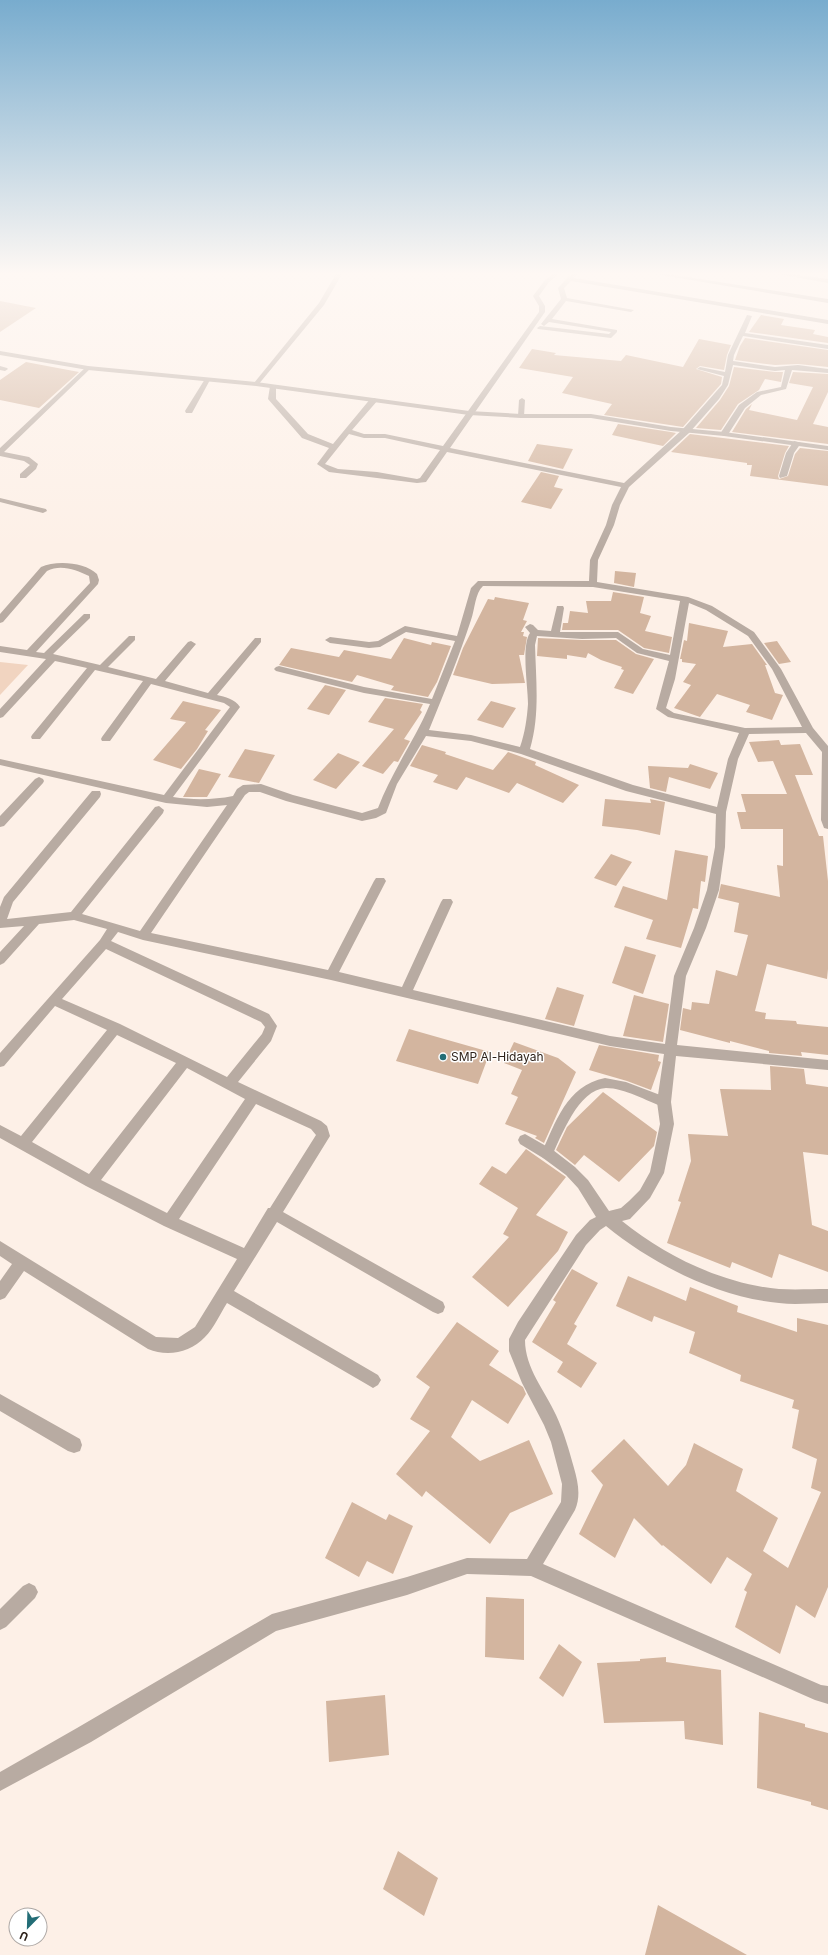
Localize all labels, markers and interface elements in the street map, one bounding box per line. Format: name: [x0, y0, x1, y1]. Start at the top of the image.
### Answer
place label: SMP Al-Hidayah: [451, 1049, 544, 1064]
marker: SMP Al-Hidayah: [438, 1052, 448, 1062]
north arrow: [8, 1907, 48, 1947]
text: U: [18, 1928, 31, 1944]

